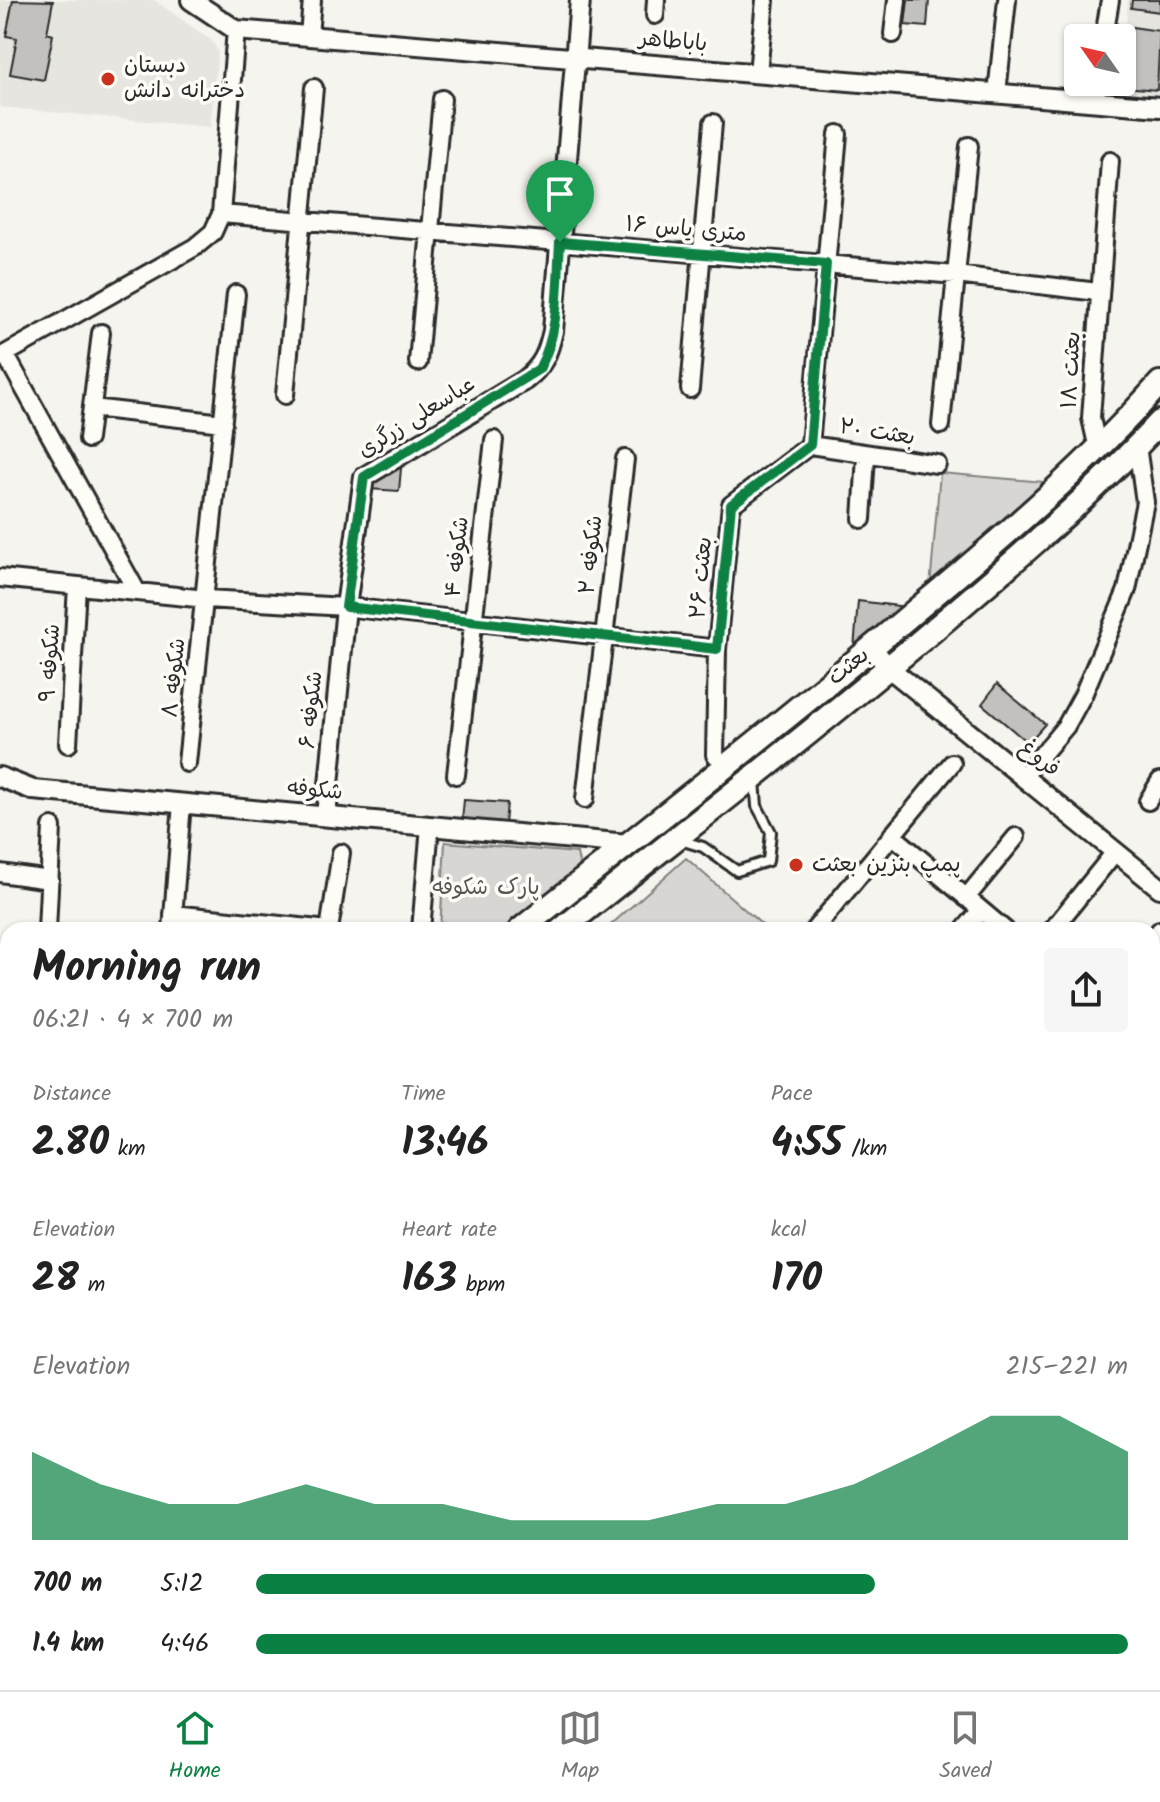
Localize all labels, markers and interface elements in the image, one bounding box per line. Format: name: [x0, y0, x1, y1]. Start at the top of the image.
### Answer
street label: باباطاهر: [635, 21, 709, 62]
north arrow: [1064, 24, 1136, 96]
map controls: [1064, 24, 1136, 96]
place label: دبستان دخترانه دانش: [124, 49, 245, 109]
marker: دبستان دخترانه دانش: [99, 70, 117, 88]
pin: [526, 160, 594, 242]
icon: arrive: [538, 172, 582, 216]
street label: ۱۶ متری یاس: [624, 207, 748, 253]
street label: بعثت ۱۸: [1052, 330, 1092, 410]
street label: عباسعلی زرگری: [351, 368, 483, 468]
street label: بعثت ۲۰: [837, 410, 917, 456]
street label: شکوفه ۲: [570, 514, 614, 596]
street label: شکوفه ۴: [436, 515, 480, 599]
street label: بعثت ۲۶: [681, 535, 723, 621]
street label: شکوفه ۹: [31, 623, 71, 703]
street label: شکوفه ۸: [153, 636, 197, 720]
street label: بعثت: [820, 639, 878, 695]
street label: شکوفه ۶: [291, 669, 333, 751]
street label: فروغ: [1011, 731, 1067, 787]
street label: شکوفه: [286, 771, 344, 811]
place label: پمپ بنزین بعثت: [812, 848, 961, 883]
marker: پمپ بنزین بعثت: [787, 856, 805, 874]
park label: پارک شکوفه: [432, 871, 540, 906]
text: Morning run: [32, 934, 261, 1004]
button: share: [1044, 948, 1128, 1032]
text: 06:21 · 4 × 700 m: [32, 999, 233, 1041]
text: Distance: [32, 1077, 111, 1112]
text: Time: [401, 1077, 446, 1112]
text: Pace: [771, 1077, 813, 1112]
text: 2.80: [32, 1112, 109, 1176]
text: 13:46: [401, 1112, 489, 1176]
text: 4:55: [771, 1112, 843, 1176]
text: km: [109, 1132, 146, 1167]
text: /km: [843, 1132, 887, 1167]
text: Elevation: [32, 1213, 115, 1248]
text: Heart rate: [401, 1213, 497, 1248]
text: kcal: [771, 1213, 806, 1248]
text: 28: [32, 1248, 79, 1312]
text: 163: [401, 1248, 457, 1312]
text: 170: [771, 1248, 822, 1312]
text: m: [79, 1268, 105, 1303]
text: bpm: [457, 1268, 505, 1303]
text: Elevation: [32, 1346, 130, 1388]
text: 215–221 m: [1005, 1346, 1128, 1388]
text: 700 m: [32, 1563, 102, 1605]
text: 5:12: [160, 1563, 204, 1605]
text: 1.4 km: [32, 1623, 104, 1665]
text: 4:46: [160, 1623, 210, 1665]
tab: Home: [169, 1706, 221, 1789]
tab: Map: [558, 1706, 602, 1789]
tab: Saved: [939, 1706, 991, 1789]

